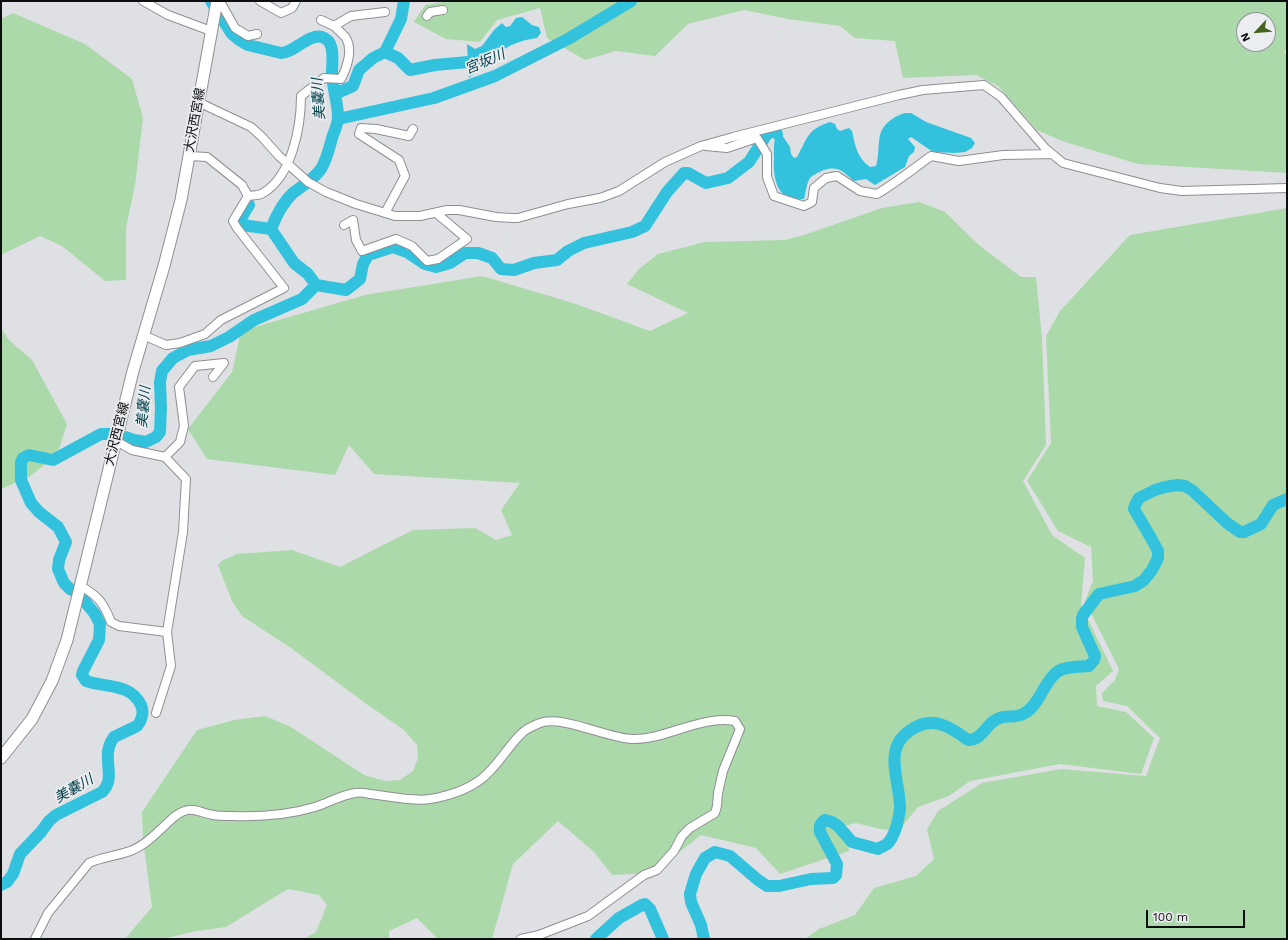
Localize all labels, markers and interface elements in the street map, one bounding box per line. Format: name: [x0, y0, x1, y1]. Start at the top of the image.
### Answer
north arrow: [1236, 12, 1276, 52]
text: N: [1238, 31, 1253, 44]
water label: 宮坂川: [462, 46, 508, 78]
water label: 美嚢川: [309, 77, 329, 121]
street label: 大沢西宮線: [182, 87, 208, 153]
water label: 美嚢川: [134, 385, 154, 429]
street label: 大沢西宮線: [102, 401, 132, 467]
water label: 美嚢川: [52, 771, 96, 807]
scale bar: [1148, 902, 1247, 928]
text: 100 m: [1153, 910, 1188, 924]

